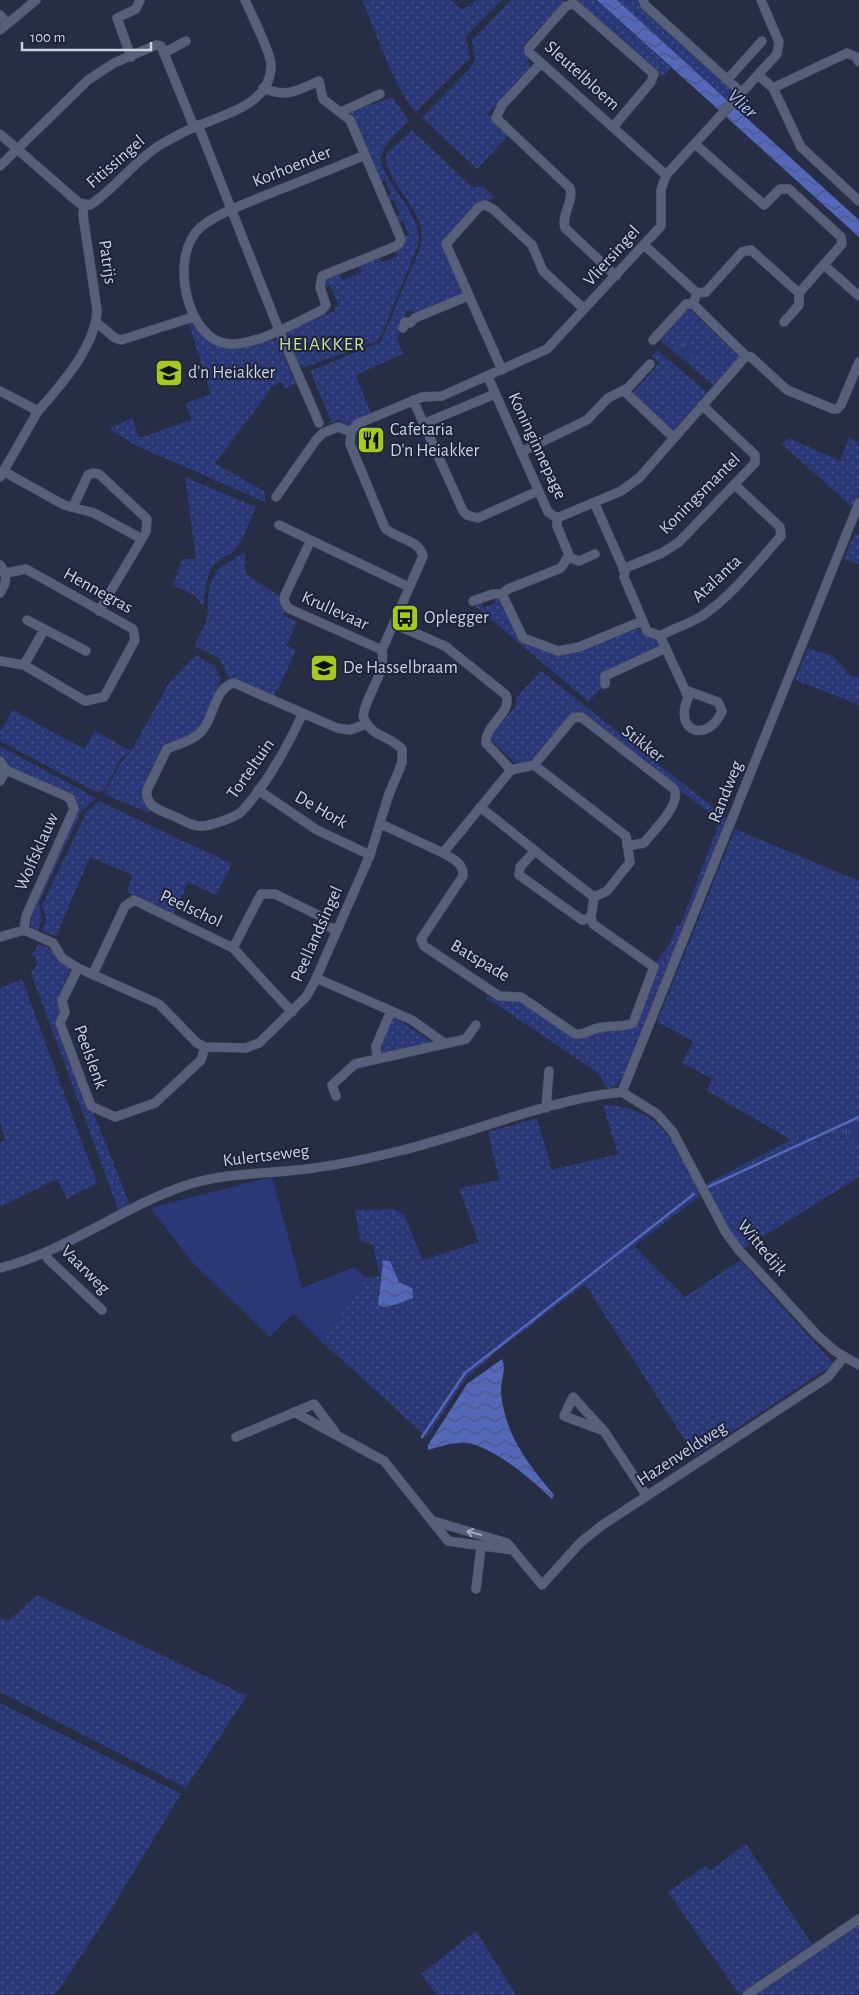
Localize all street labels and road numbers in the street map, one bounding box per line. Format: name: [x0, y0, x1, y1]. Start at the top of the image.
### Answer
street label: Sleutelbloem: [541, 38, 623, 114]
street label: Fitissingel: [83, 132, 149, 192]
street label: Korhoender: [250, 143, 334, 191]
street label: Vliersingel: [580, 222, 644, 290]
street label: Patrijs: [95, 239, 119, 285]
street label: Koninginnepage: [504, 390, 570, 502]
street label: Koningsmantel: [656, 450, 744, 538]
street label: Atalanta: [689, 552, 745, 606]
street label: Hennegras: [60, 565, 136, 617]
street label: Krullevaar: [299, 588, 371, 634]
street label: Stikker: [618, 722, 668, 766]
street label: Torteltuin: [224, 736, 278, 802]
street label: Randweg: [705, 758, 747, 826]
street label: De Hork: [292, 788, 351, 833]
street label: Wolfsklauw: [12, 811, 62, 893]
street label: Peellandsingel: [288, 883, 346, 985]
street label: Peelschol: [157, 887, 225, 931]
street label: Batspade: [447, 936, 513, 986]
street label: Peelslenk: [70, 1023, 110, 1092]
street label: Kulertseweg: [222, 1142, 310, 1170]
street label: Wittedijk: [734, 1217, 791, 1280]
street label: Vaarweg: [57, 1242, 113, 1298]
street label: Hazenveldweg: [634, 1418, 730, 1490]

